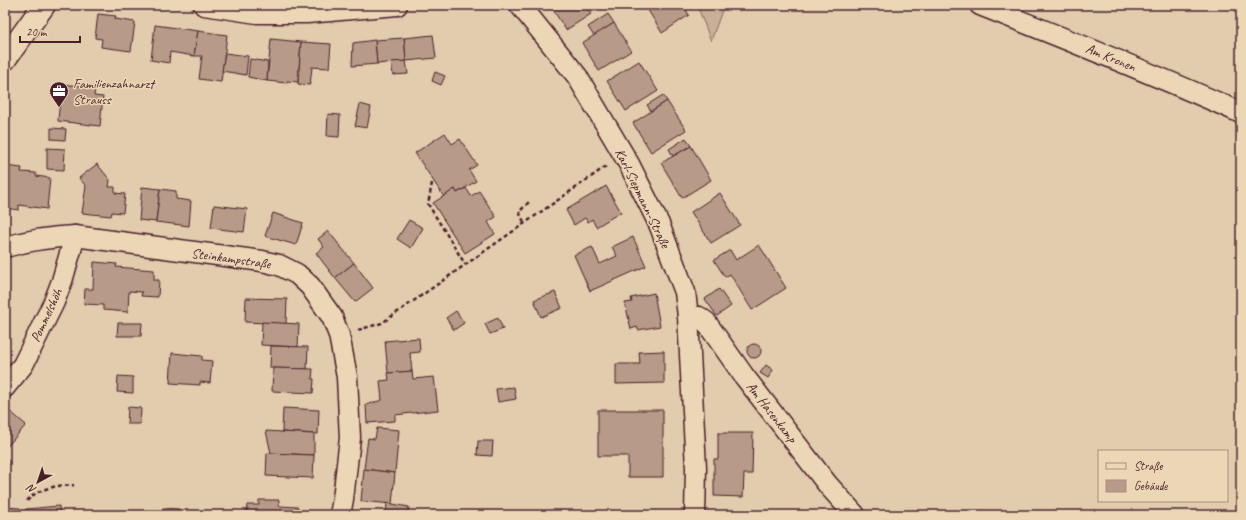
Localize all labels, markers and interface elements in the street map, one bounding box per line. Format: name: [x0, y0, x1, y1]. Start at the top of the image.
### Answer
scale bar: [20, 18, 80, 44]
text: 20 m: [26, 24, 48, 40]
street label: Am Kronen: [1083, 40, 1139, 75]
place label: Familienzahnarzt Strauss: [73, 75, 156, 108]
office icon: Familienzahnarzt Strauss: [48, 80, 70, 108]
street label: Karl-Siepmann-Straße: [611, 146, 675, 252]
street label: Steinkampstraße: [190, 245, 273, 273]
street label: Pommelshöh: [27, 284, 67, 345]
street label: Am Hasenkamp: [743, 378, 801, 447]
legend: [1098, 450, 1228, 502]
text: Straße: [1134, 458, 1163, 474]
north arrow: [18, 462, 58, 502]
text: Gebäude: [1134, 478, 1168, 494]
text: N: [23, 481, 39, 497]

